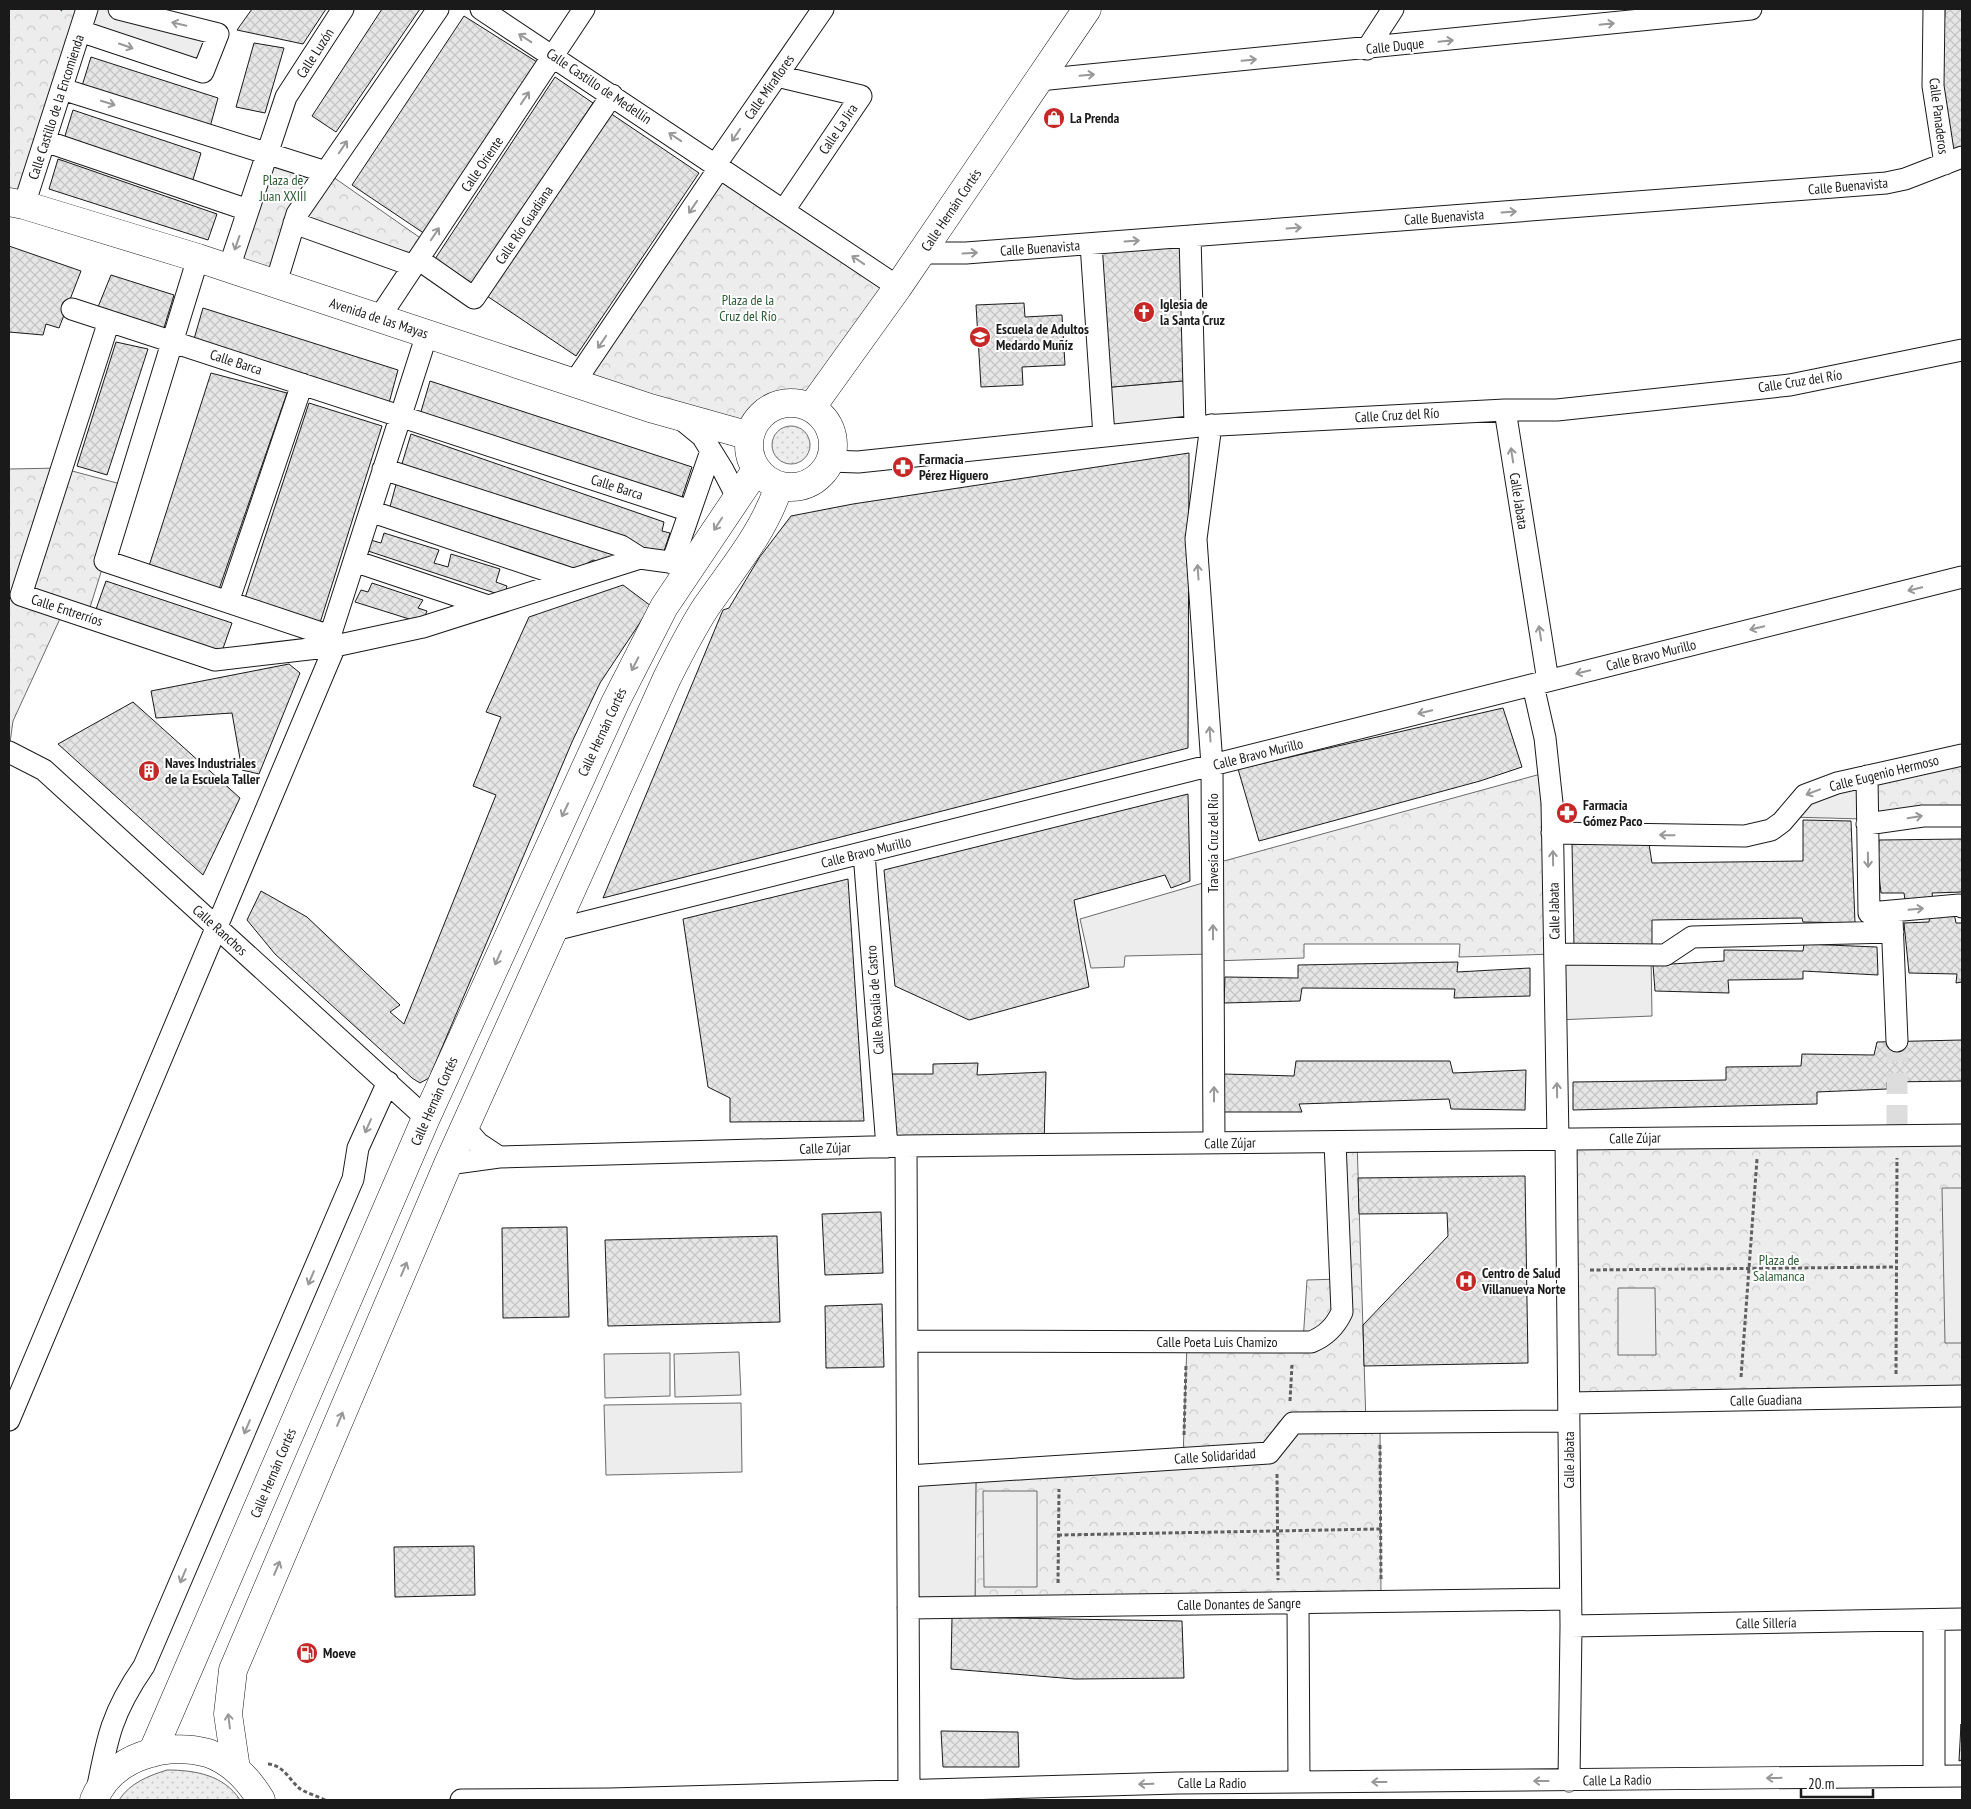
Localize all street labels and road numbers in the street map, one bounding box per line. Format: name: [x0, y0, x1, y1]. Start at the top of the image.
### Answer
street label: Calle Luzón: [292, 25, 338, 81]
street label: Calle Castillo de la Encomienda: [24, 32, 88, 182]
street label: Calle Duque: [1365, 34, 1425, 58]
street label: Calle Castillo de Medellín: [543, 44, 655, 128]
street label: Calle Miraflores: [740, 51, 798, 123]
street label: Calle Panaderos: [1925, 77, 1953, 155]
street label: Calle La Jira: [815, 100, 861, 158]
street label: Calle Oriente: [457, 133, 507, 195]
street label: Calle Hernán Cortés: [917, 165, 985, 255]
street label: Calle Buenavista: [1807, 174, 1889, 198]
street label: Calle Río Guadiana: [491, 182, 557, 268]
street label: Calle Buenavista: [1403, 205, 1485, 229]
street label: Calle Buenavista: [999, 236, 1081, 260]
street label: Avenida de las Mayas: [327, 294, 431, 343]
street label: Calle Barca: [208, 345, 264, 379]
street label: Calle Cruz del Río: [1757, 365, 1843, 397]
street label: Calle Cruz del Río: [1354, 404, 1440, 426]
street label: Calle Barca: [589, 470, 645, 504]
street label: Calle Jabata: [1506, 471, 1532, 531]
street label: Calle Entrerríos: [29, 590, 105, 630]
street label: Calle Bravo Murillo: [1604, 635, 1698, 675]
street label: Calle Hernán Cortés: [574, 685, 630, 779]
street label: Calle Bravo Murillo: [1211, 734, 1305, 774]
street label: Calle Eugenio Hermoso: [1827, 751, 1941, 795]
street label: Travesía Cruz del Río: [1204, 793, 1222, 893]
street label: Calle Bravo Murillo: [819, 832, 913, 872]
street label: Calle Jabata: [1545, 882, 1563, 940]
street label: Calle Ranchos: [189, 901, 251, 959]
street label: Calle Rosalía de Castro: [862, 945, 888, 1055]
street label: Calle Hernán Cortés: [406, 1053, 462, 1148]
street label: Calle Zújar: [1609, 1129, 1661, 1147]
street label: Calle Zújar: [1204, 1134, 1256, 1152]
street label: Calle Zújar: [799, 1138, 851, 1158]
street label: Calle Poeta Luis Chamizo: [1157, 1333, 1277, 1351]
street label: Calle Guadiana: [1730, 1390, 1802, 1410]
street label: Calle Hernán Cortés: [246, 1425, 300, 1521]
street label: Calle Jabata: [1560, 1431, 1578, 1489]
street label: Calle Solidaridad: [1174, 1444, 1256, 1468]
street label: Calle Donantes de Sangre: [1177, 1594, 1301, 1614]
street label: Calle Sillería: [1735, 1613, 1797, 1633]
street label: Calle La Radio: [1582, 1770, 1652, 1790]
street label: Calle La Radio: [1178, 1774, 1246, 1792]

